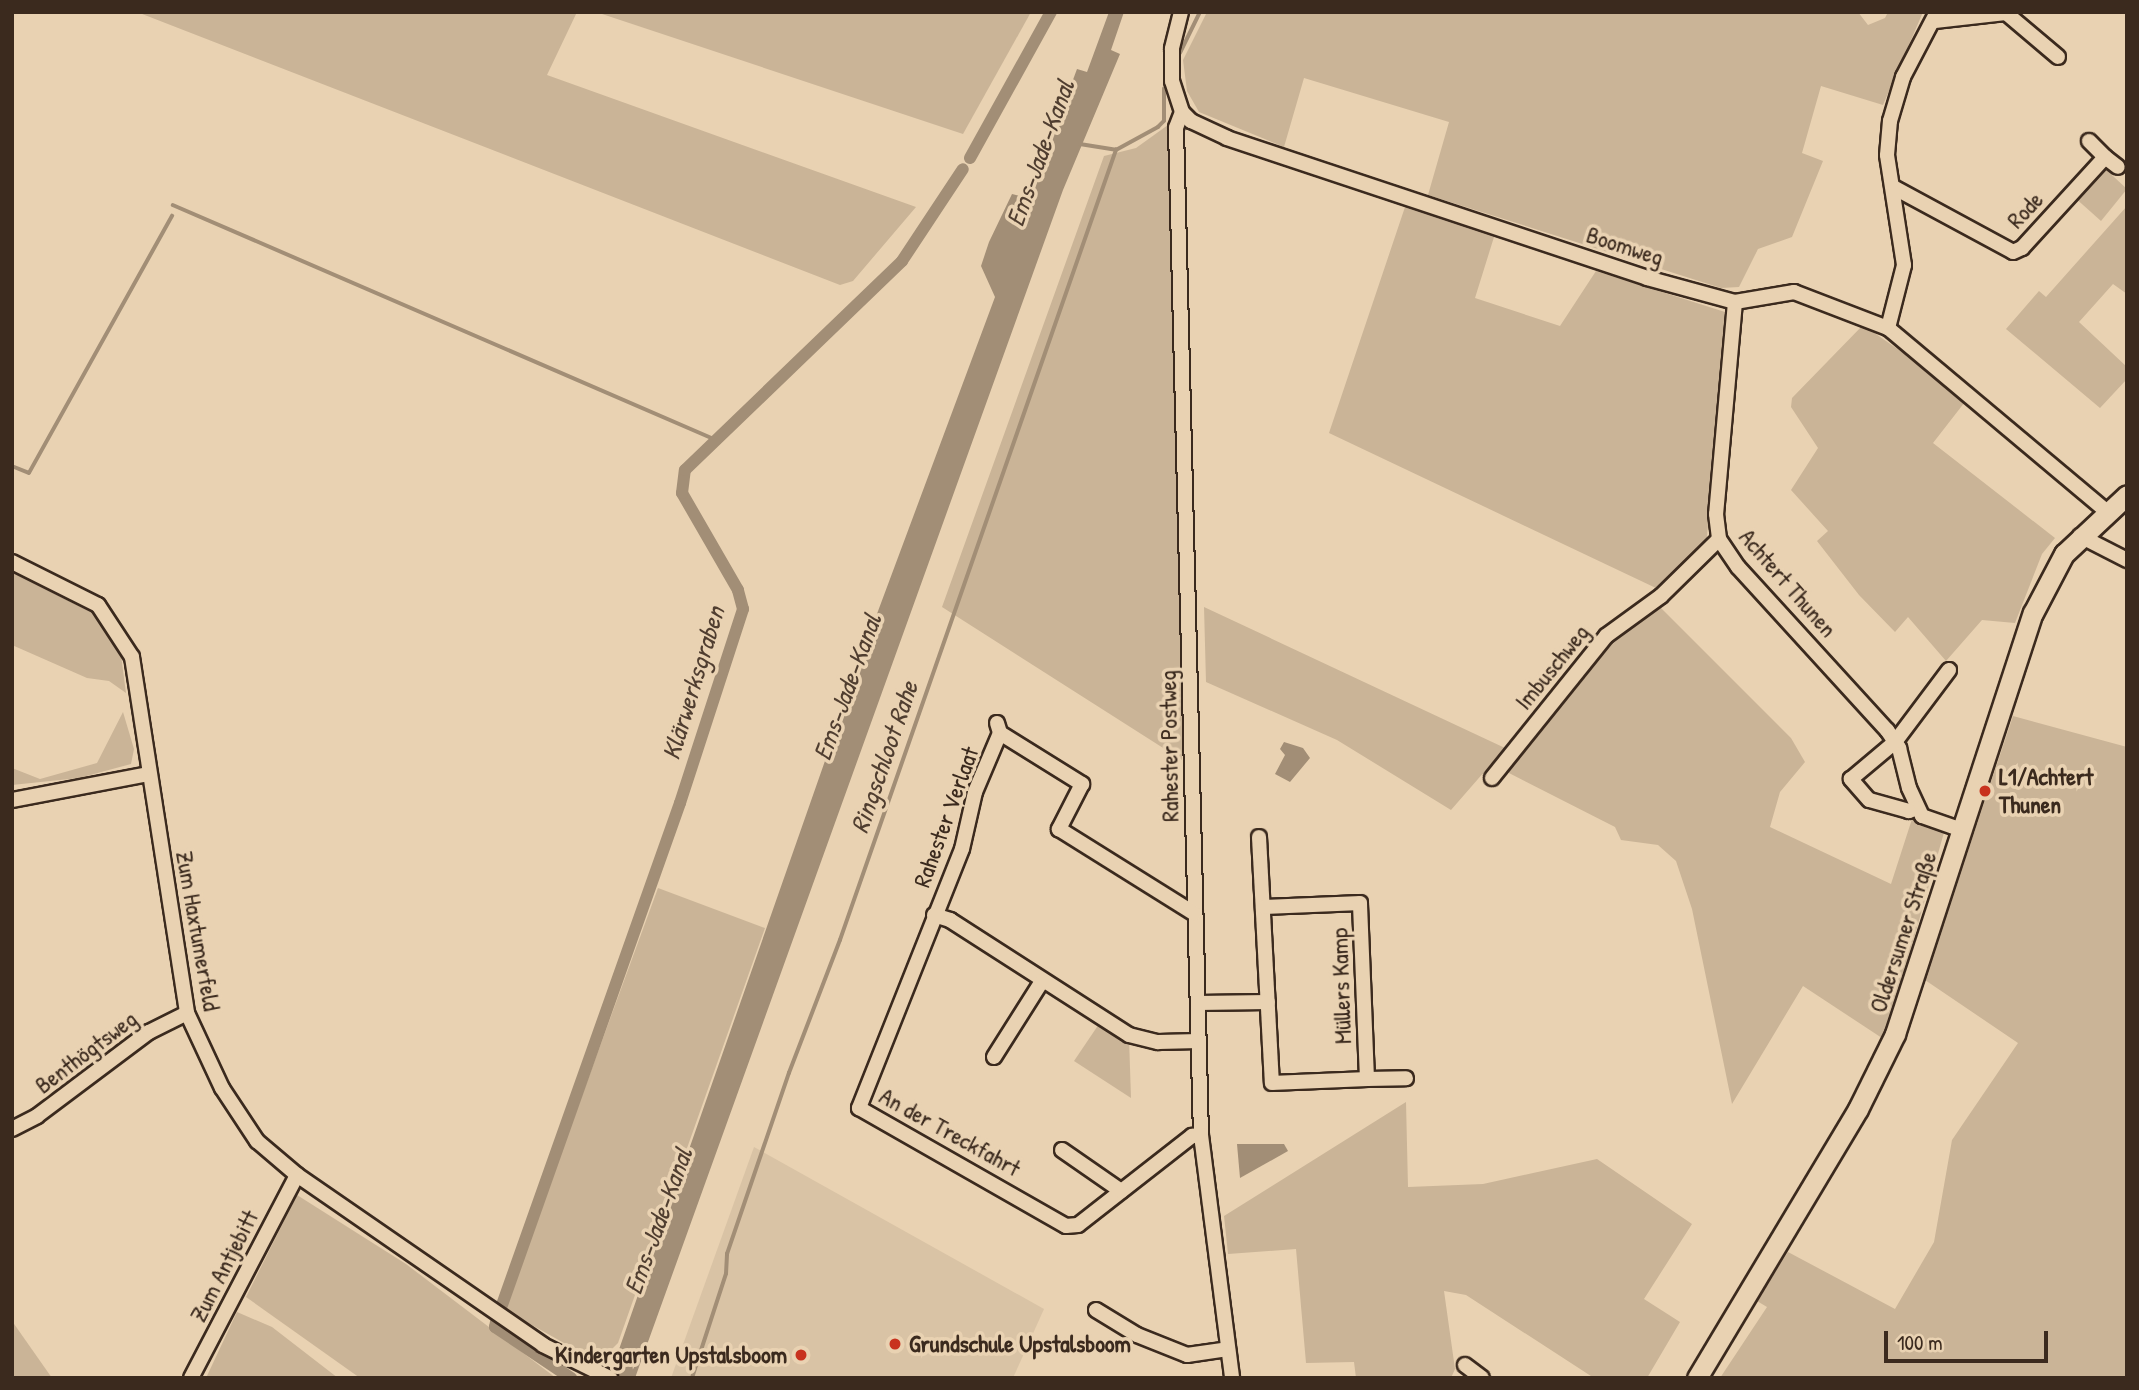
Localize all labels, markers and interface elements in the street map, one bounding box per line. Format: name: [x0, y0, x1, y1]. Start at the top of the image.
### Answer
water label: Ems-Jade-Kanal: [999, 76, 1081, 230]
street label: Rode: [2001, 186, 2049, 234]
street label: Boomweg: [1583, 220, 1667, 272]
street label: Achtert Thunen: [1733, 523, 1843, 643]
water label: Klärwerksgraben: [655, 603, 731, 763]
water label: Ems-Jade-Kanal: [806, 610, 888, 764]
street label: Imbuschweg: [1509, 619, 1595, 715]
street label: Rahester Postweg: [1153, 670, 1185, 822]
water label: Ringschloot Rahe: [844, 677, 924, 837]
street label: Rahester Verlaat: [907, 743, 985, 891]
place label: L1/Achtert Thunen: [1999, 763, 2093, 819]
marker: L1/Achtert Thunen: [1977, 783, 1993, 799]
street label: Oldersumer Straße: [1863, 848, 1943, 1016]
street label: Zum Haxtumerfeld: [170, 849, 226, 1013]
street label: Müllers Kamp: [1325, 927, 1357, 1045]
street label: Benthögtsweg: [29, 1004, 143, 1100]
street label: An der Treckfahrt: [875, 1081, 1025, 1183]
water label: Ems-Jade-Kanal: [617, 1144, 699, 1298]
street label: Zum Antjebitt: [184, 1205, 264, 1327]
scale bar: [1887, 1316, 2052, 1360]
text: 100 m: [1897, 1328, 1943, 1357]
place label: Grundschule Upstalsboom: [909, 1330, 1131, 1358]
marker: Grundschule Upstalsboom: [887, 1336, 903, 1352]
place label: Kindergarten Upstalsboom: [555, 1341, 787, 1369]
marker: Kindergarten Upstalsboom: [793, 1347, 809, 1363]

